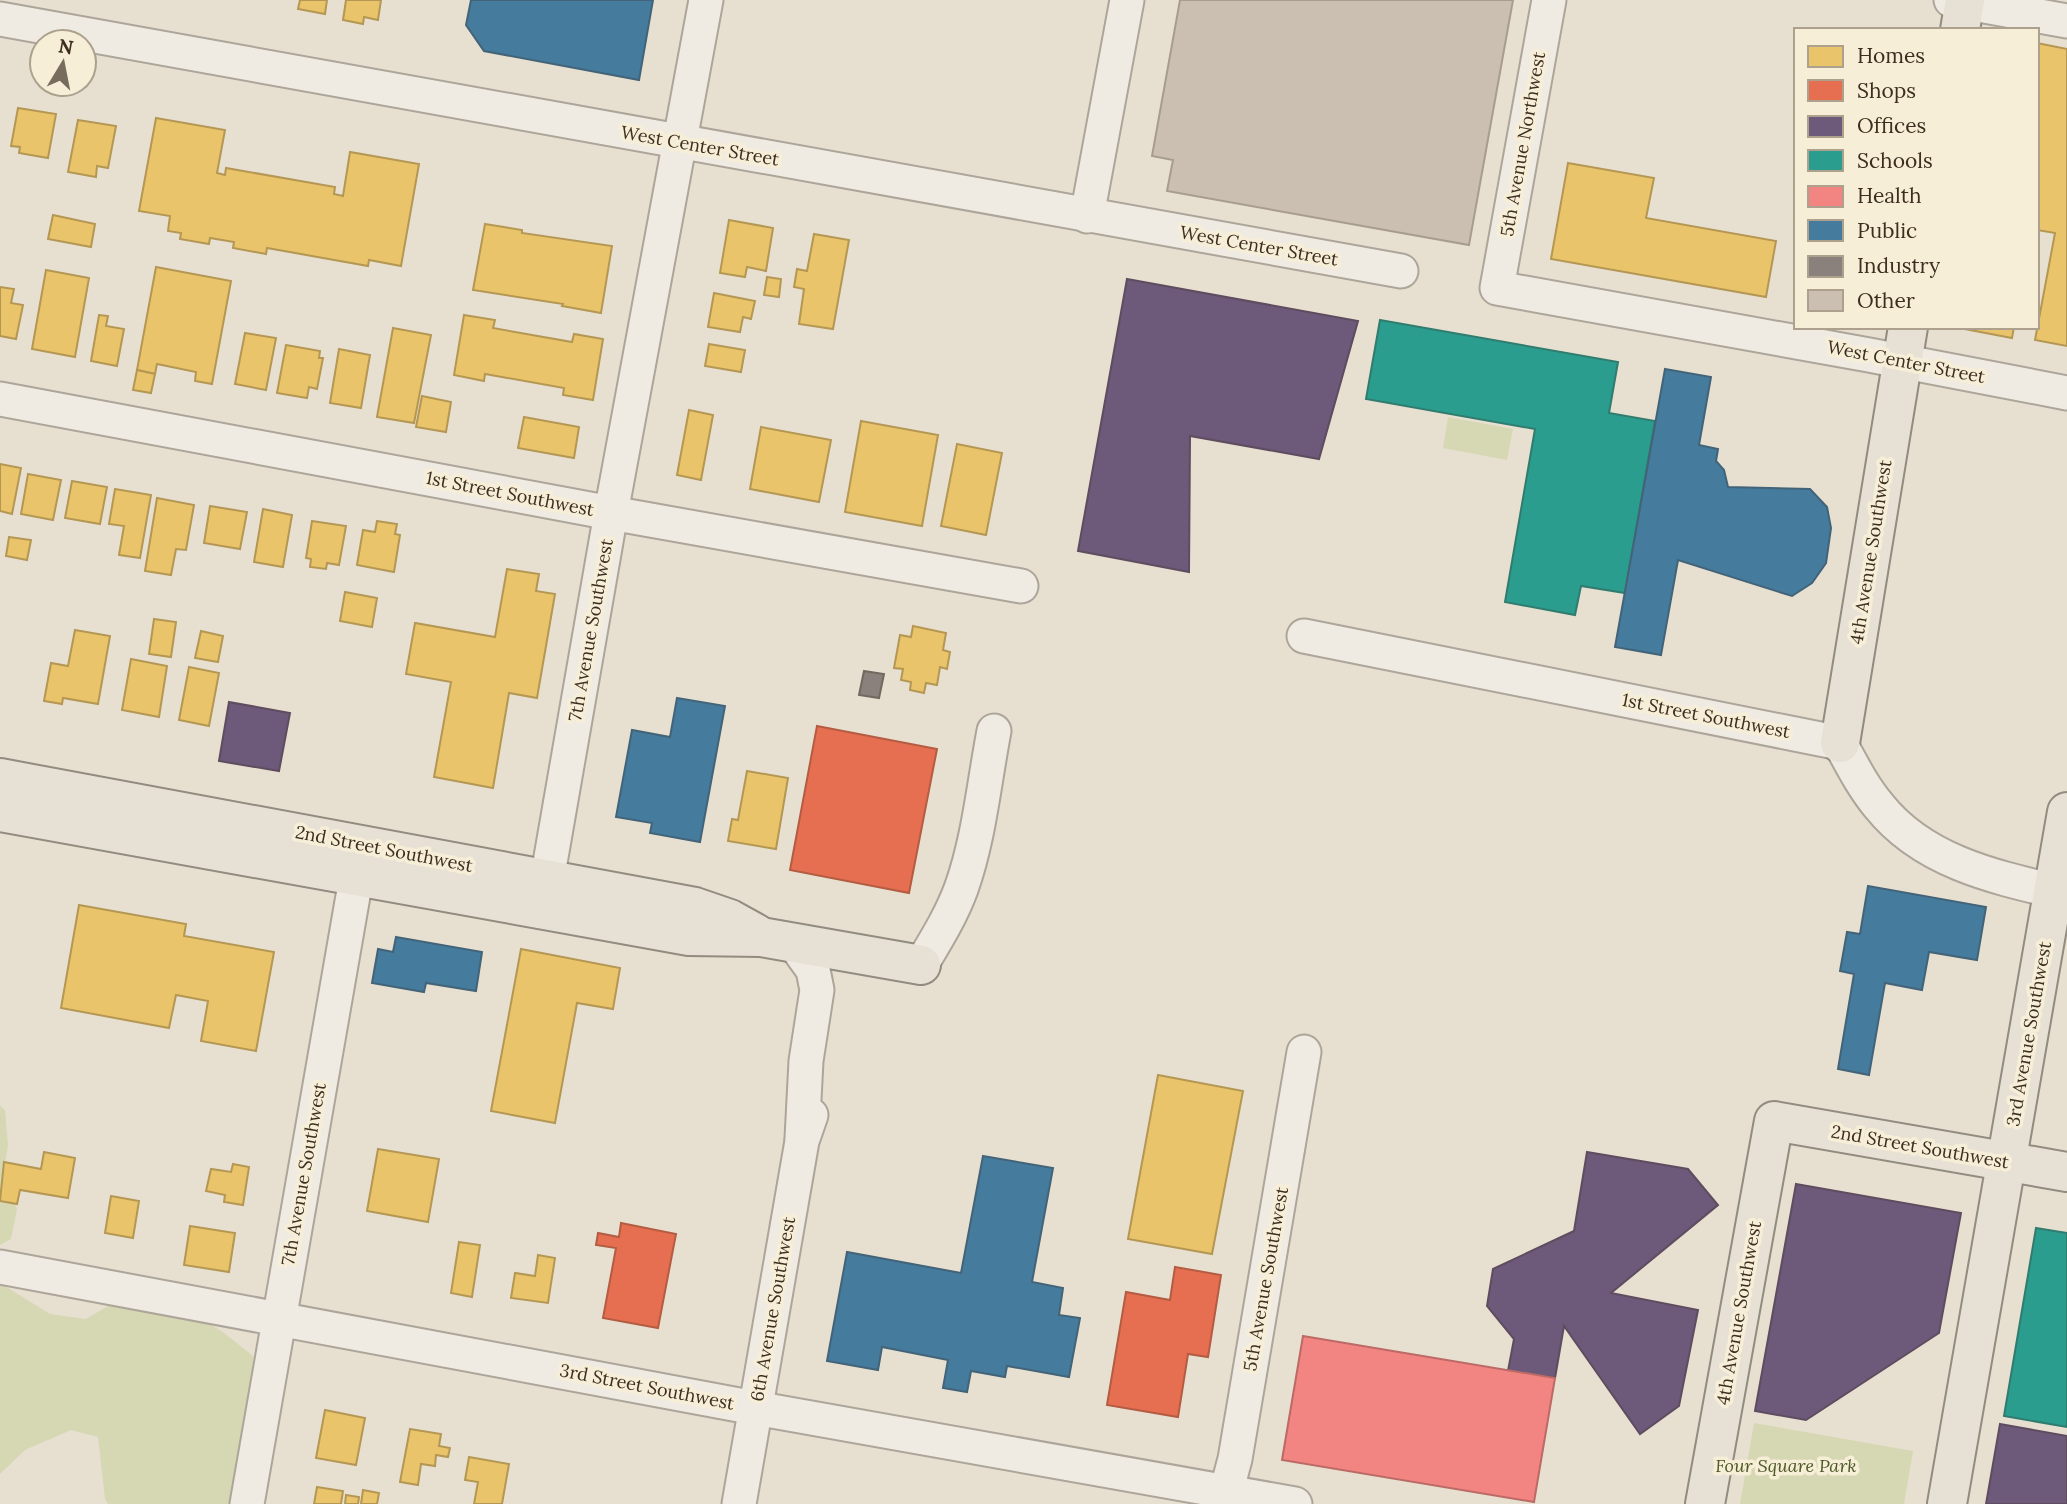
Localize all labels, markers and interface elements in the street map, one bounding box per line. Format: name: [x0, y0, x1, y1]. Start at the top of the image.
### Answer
north arrow: [28, 28, 98, 98]
legend: [1794, 28, 2039, 329]
text: N: [57, 33, 76, 59]
text: Homes: [1857, 42, 1925, 69]
street label: 5th Avenue Northwest: [1495, 50, 1550, 238]
text: Shops: [1857, 77, 1916, 104]
text: Offices: [1857, 112, 1926, 139]
street label: West Center Street: [619, 120, 781, 171]
text: Schools: [1857, 147, 1933, 174]
text: Health: [1857, 182, 1922, 209]
text: Public: [1857, 217, 1917, 244]
street label: West Center Street: [1178, 220, 1340, 271]
text: Industry: [1857, 252, 1940, 279]
text: Other: [1857, 287, 1915, 314]
street label: West Center Street: [1825, 335, 1987, 388]
street label: 4th Avenue Southwest: [1845, 458, 1896, 646]
street label: 1st Street Southwest: [424, 466, 596, 521]
street label: 7th Avenue Southwest: [563, 537, 618, 723]
street label: 1st Street Southwest: [1620, 688, 1792, 743]
street label: 2nd Street Southwest: [293, 820, 475, 877]
street label: 3rd Avenue Southwest: [2001, 940, 2056, 1128]
street label: 7th Avenue Southwest: [276, 1081, 331, 1267]
street label: 2nd Street Southwest: [1829, 1120, 2011, 1173]
street label: 5th Avenue Southwest: [1238, 1185, 1293, 1373]
street label: 6th Avenue Southwest: [745, 1215, 800, 1403]
street label: 4th Avenue Southwest: [1711, 1219, 1766, 1407]
street label: 3rd Street Southwest: [558, 1358, 736, 1415]
park label: Four Square Park: [1715, 1454, 1857, 1477]

